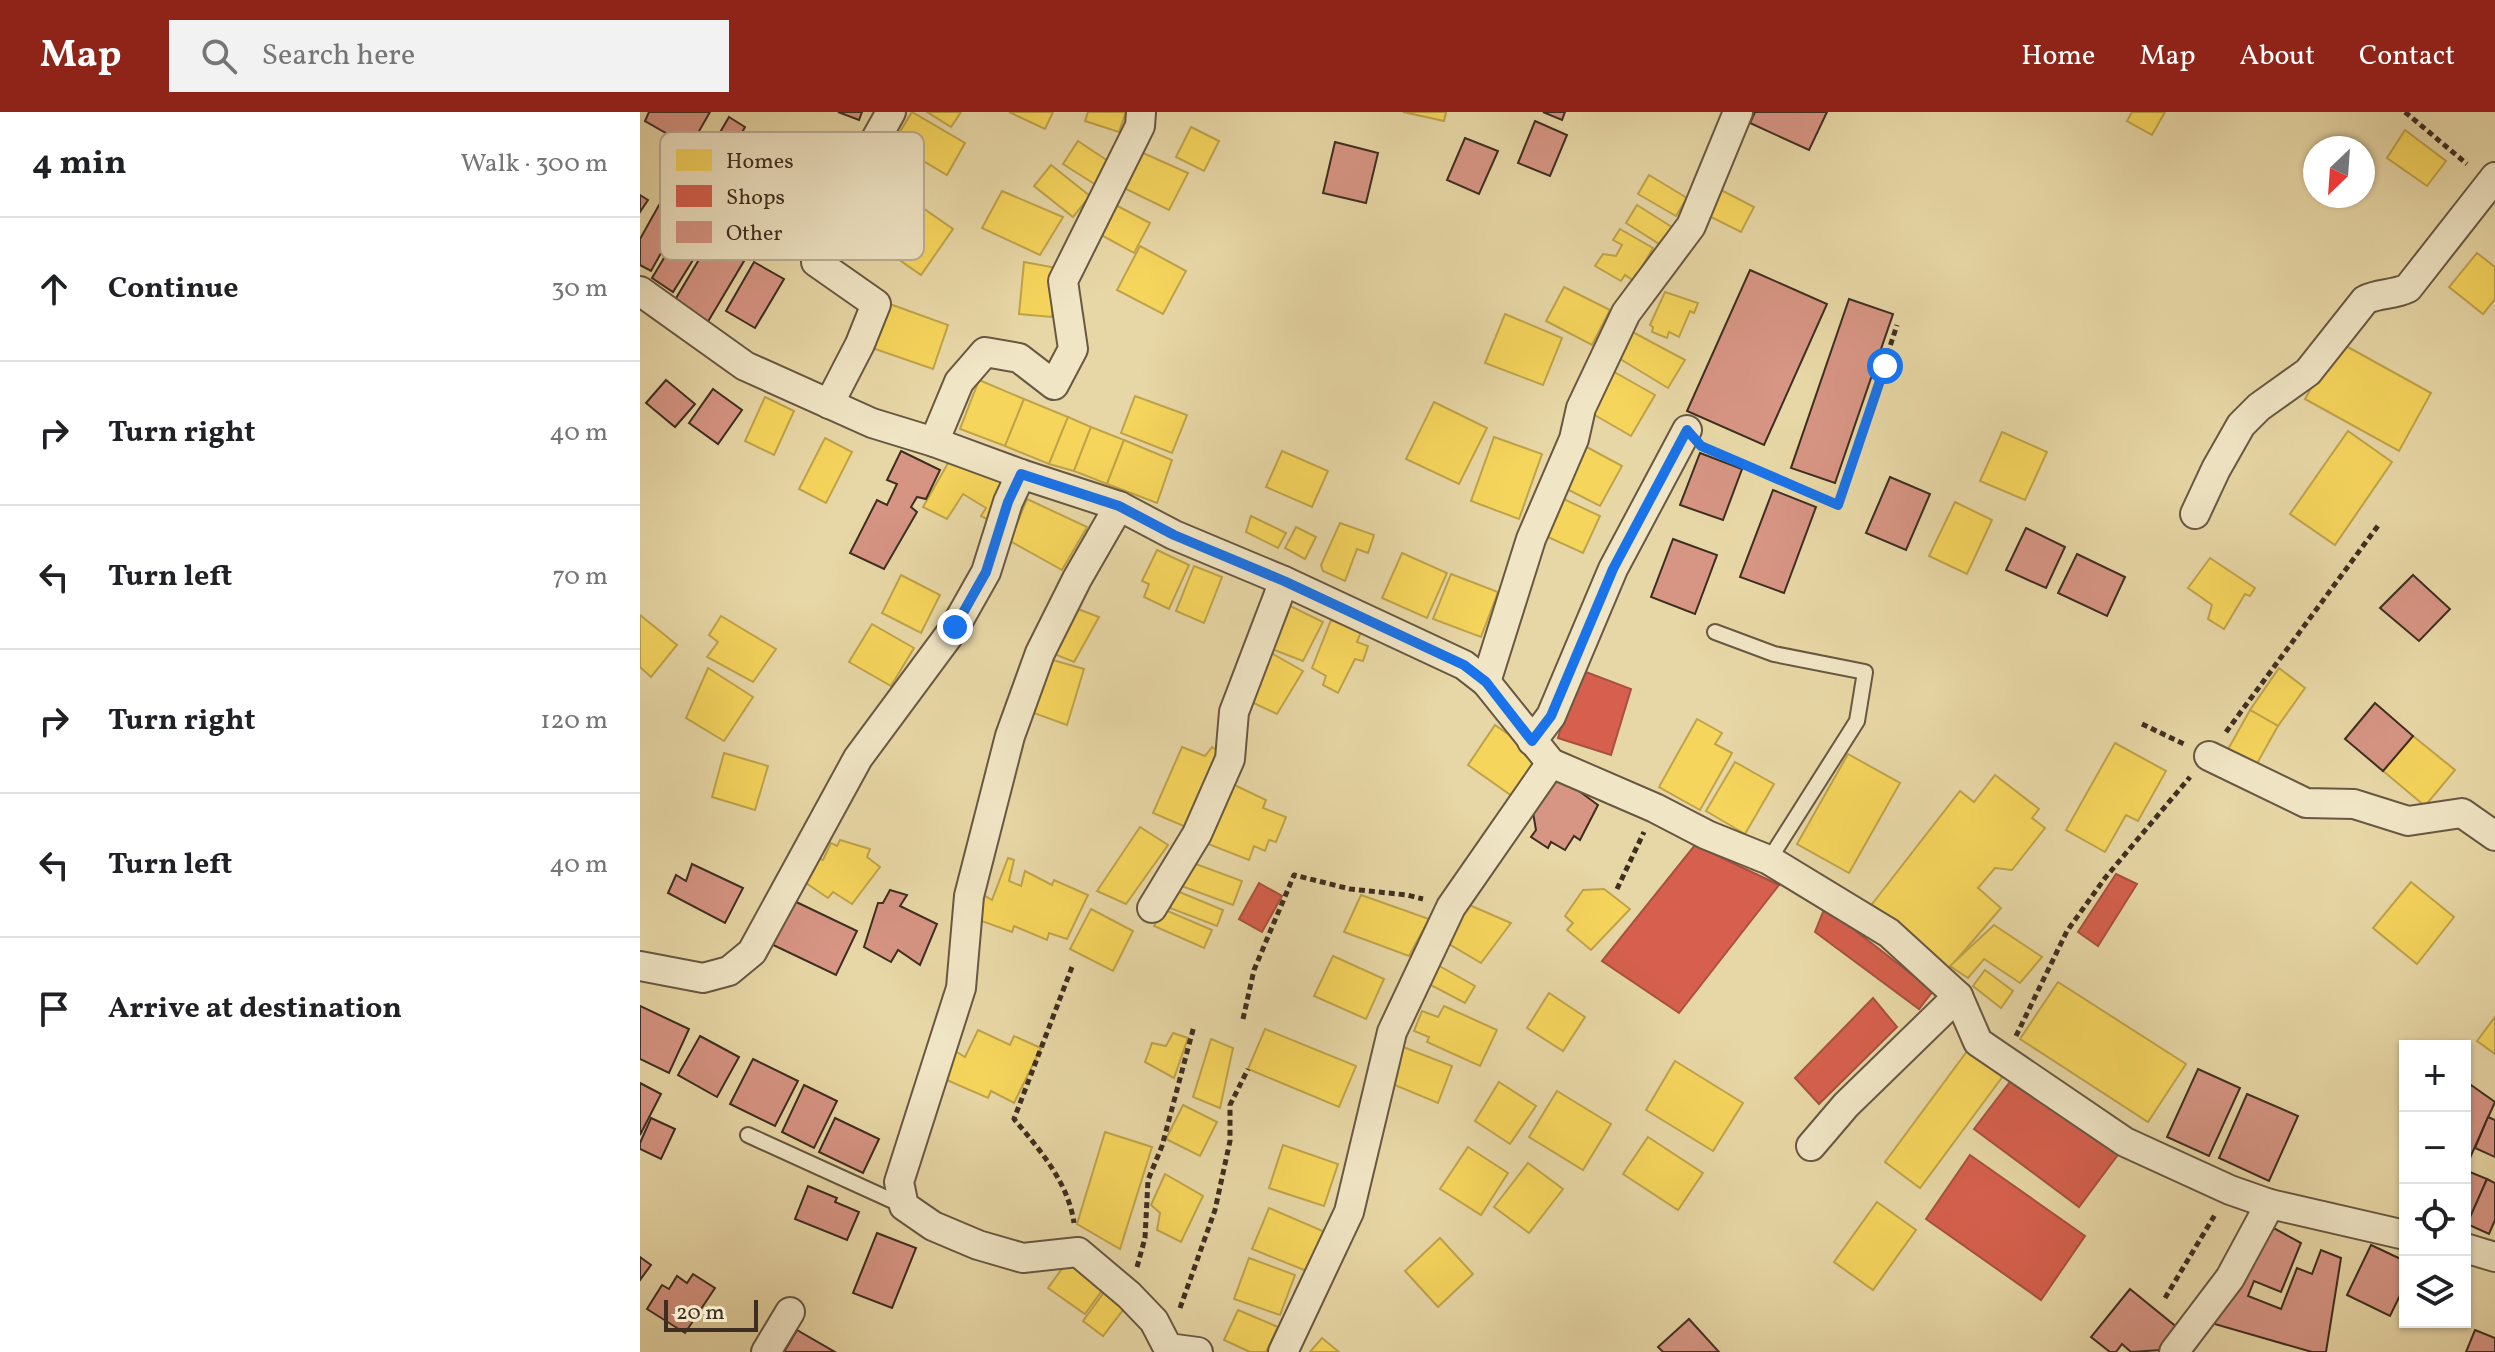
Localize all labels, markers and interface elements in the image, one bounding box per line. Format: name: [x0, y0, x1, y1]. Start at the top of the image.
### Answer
search box: [169, 20, 729, 92]
text: Map: [40, 30, 121, 83]
icon: search: [197, 34, 241, 78]
text: Search here: [261, 35, 415, 77]
text: Home: [2021, 37, 2095, 76]
text: Map: [2139, 37, 2195, 76]
text: About: [2239, 37, 2315, 76]
text: Contact: [2359, 37, 2455, 76]
legend: [660, 132, 924, 260]
north arrow: [2303, 136, 2375, 208]
text: 4 min: [32, 141, 127, 188]
text: Walk · 300 m: [461, 146, 608, 182]
text: Homes: [726, 147, 794, 178]
text: Shops: [726, 183, 785, 214]
text: Other: [726, 219, 783, 250]
icon: ahead: [32, 267, 76, 311]
text: Continue: [108, 268, 239, 310]
text: 30 m: [551, 271, 608, 307]
route start: [1867, 348, 1903, 384]
icon: right: [32, 411, 76, 455]
text: Turn right: [108, 412, 256, 454]
text: 40 m: [549, 415, 608, 451]
icon: left: [32, 555, 76, 599]
text: Turn left: [108, 556, 232, 598]
text: 70 m: [553, 559, 608, 595]
route end: [937, 609, 973, 645]
icon: right: [32, 699, 76, 743]
text: Turn right: [108, 700, 256, 742]
text: 120 m: [540, 703, 608, 739]
icon: left: [32, 843, 76, 887]
text: Turn left: [108, 844, 232, 886]
text: 40 m: [549, 847, 608, 883]
icon: arrive: [32, 987, 76, 1031]
text: Arrive at destination: [108, 988, 402, 1030]
map controls: [2399, 1040, 2471, 1328]
button: +: [2399, 1040, 2471, 1112]
button: −: [2399, 1112, 2471, 1184]
button: locate: [2399, 1184, 2471, 1256]
button: layers: [2399, 1256, 2471, 1328]
scale bar: [664, 1296, 758, 1332]
text: 20 m: [676, 1298, 725, 1329]

